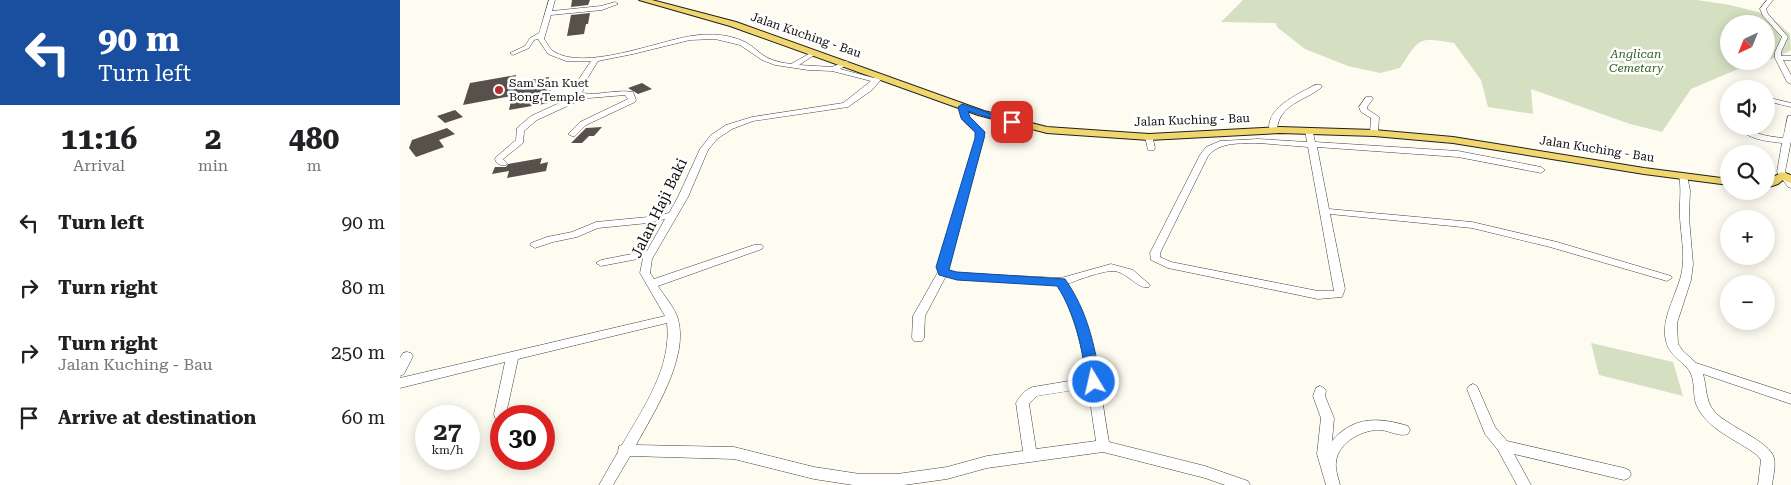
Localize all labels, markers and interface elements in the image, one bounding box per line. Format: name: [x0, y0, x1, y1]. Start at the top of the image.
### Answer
street label: Jalan Kuching - Bau: [749, 10, 864, 61]
north arrow: [1720, 15, 1775, 70]
map controls: [1720, 15, 1775, 330]
text: 90 m: [98, 19, 180, 60]
icon: left: [15, 20, 80, 85]
park label: Anglican Cemetary: [1609, 47, 1664, 75]
text: Turn left: [98, 61, 191, 86]
place label: Sam San Kuet Bong Temple: [509, 76, 589, 104]
button: sound: [1720, 80, 1775, 135]
marker: Sam San Kuet Bong Temple: [493, 84, 505, 96]
pin: [991, 101, 1033, 143]
icon: arrive: [998, 108, 1026, 136]
street label: Jalan Kuching - Bau: [1134, 111, 1251, 129]
text: 11:16: [61, 121, 137, 156]
text: 2: [205, 121, 221, 156]
text: 480: [289, 121, 339, 156]
street label: Jalan Kuching - Bau: [1539, 133, 1656, 165]
button: search: [1720, 145, 1775, 200]
street label: Jalan Haji Baki: [627, 155, 691, 261]
text: Arrival: [73, 156, 125, 175]
text: min: [198, 156, 228, 175]
text: m: [307, 156, 321, 175]
icon: left: [15, 209, 43, 237]
button: +: [1720, 210, 1775, 265]
text: Turn left: [58, 211, 144, 234]
text: 90 m: [342, 211, 385, 234]
icon: right: [15, 274, 43, 302]
button: −: [1720, 275, 1775, 330]
text: Turn right: [58, 276, 158, 299]
text: 80 m: [342, 276, 385, 299]
text: Turn right: [58, 332, 158, 355]
icon: right: [15, 339, 43, 367]
text: 250 m: [331, 341, 385, 364]
text: Jalan Kuching - Bau: [58, 355, 213, 374]
position arrow: [1067, 355, 1119, 407]
icon: arrive: [15, 404, 43, 432]
speed limit sign: 30: [490, 405, 555, 470]
text: Arrive at destination: [58, 406, 256, 429]
text: 60 m: [342, 406, 385, 429]
text: 27: [433, 417, 462, 446]
text: km/h: [431, 443, 464, 457]

